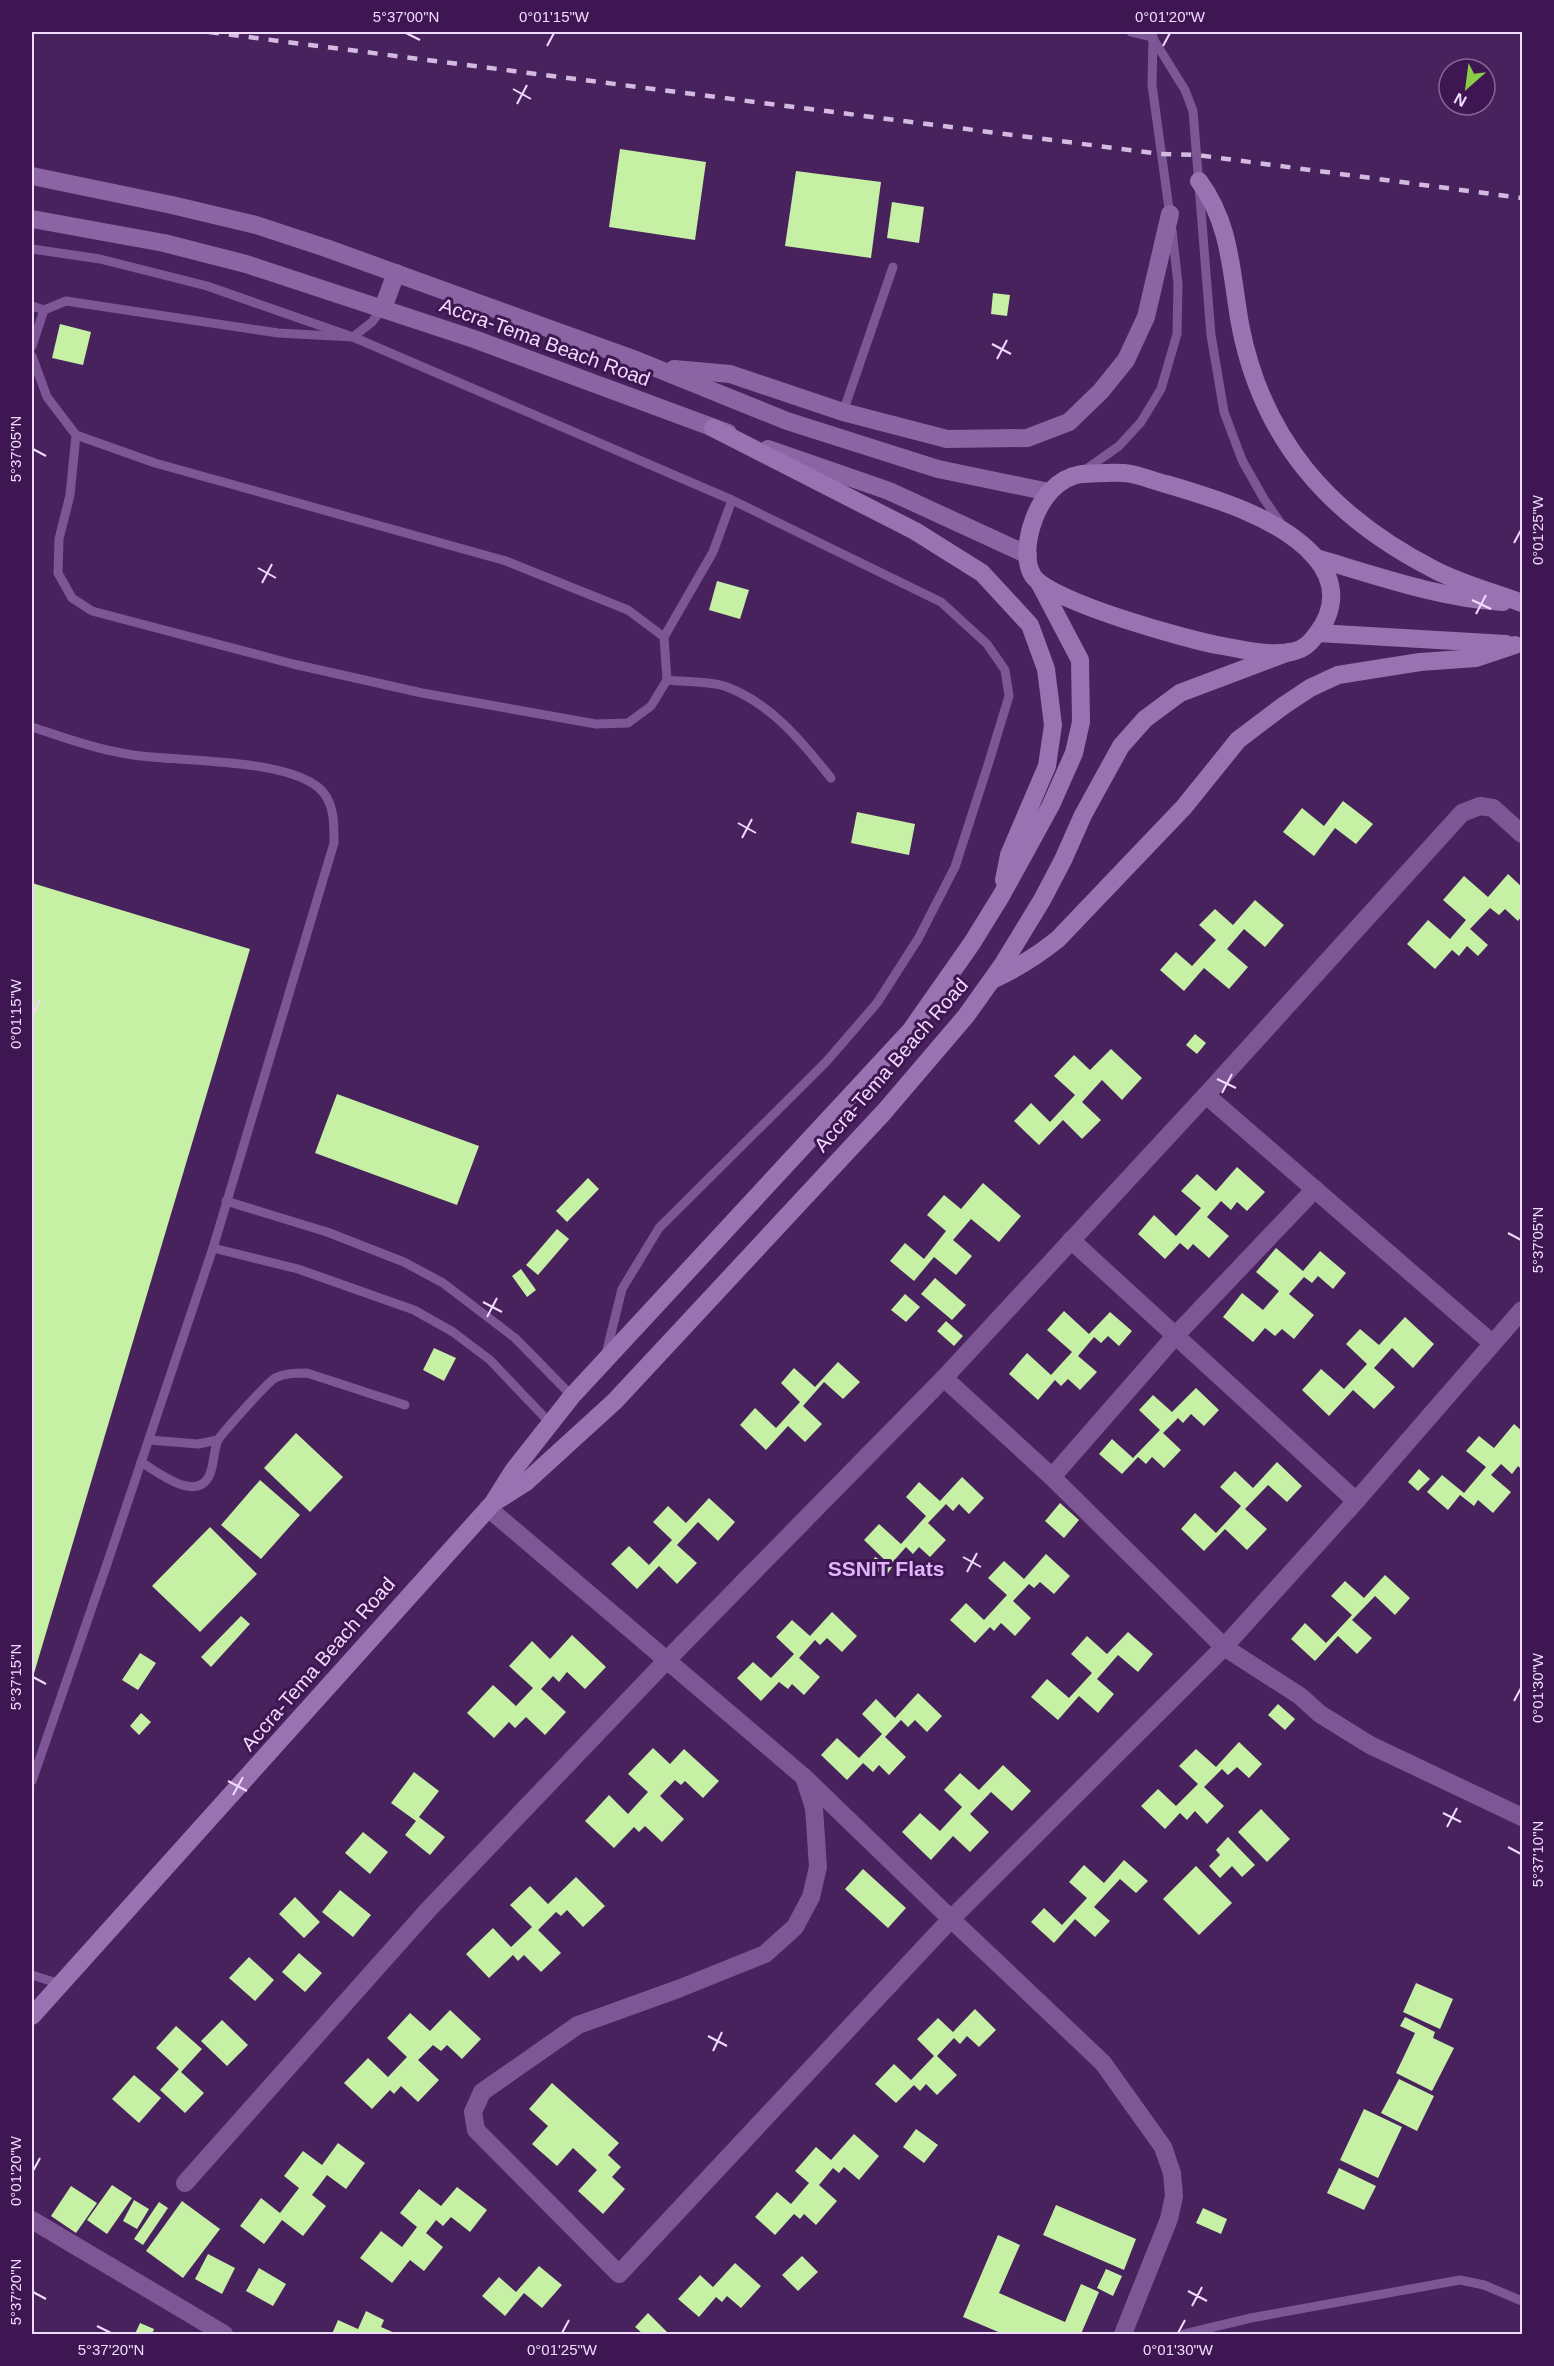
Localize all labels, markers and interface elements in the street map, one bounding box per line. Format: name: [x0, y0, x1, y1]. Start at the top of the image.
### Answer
text: 5°37'00"N: [373, 8, 439, 25]
text: 0°01'15"W: [519, 8, 590, 25]
text: 0°01'20"W: [1135, 8, 1206, 25]
north arrow: [1437, 57, 1497, 117]
text: N: [1451, 90, 1469, 110]
street label: Accra-Tema Beach Road: [437, 294, 653, 390]
text: 5°37'05"N: [7, 416, 24, 482]
text: 0°01'25"W: [1529, 494, 1546, 565]
street label: Accra-Tema Beach Road: [810, 974, 972, 1156]
text: 0°01'15"W: [7, 978, 24, 1049]
text: 5°37'05"N: [1529, 1207, 1546, 1273]
district label: SSNIT Flats: [828, 1557, 944, 1580]
street label: Accra-Tema Beach Road: [237, 1573, 399, 1755]
text: 5°37'15"N: [7, 1644, 24, 1710]
text: 0°01'30"W: [1529, 1652, 1546, 1723]
text: 5°37'10"N: [1529, 1821, 1546, 1887]
text: 0°01'20"W: [7, 2135, 24, 2206]
text: 5°37'20"N: [7, 2259, 24, 2325]
text: 5°37'20"N: [78, 2341, 144, 2358]
text: 0°01'25"W: [527, 2341, 598, 2358]
text: 0°01'30"W: [1143, 2341, 1214, 2358]

